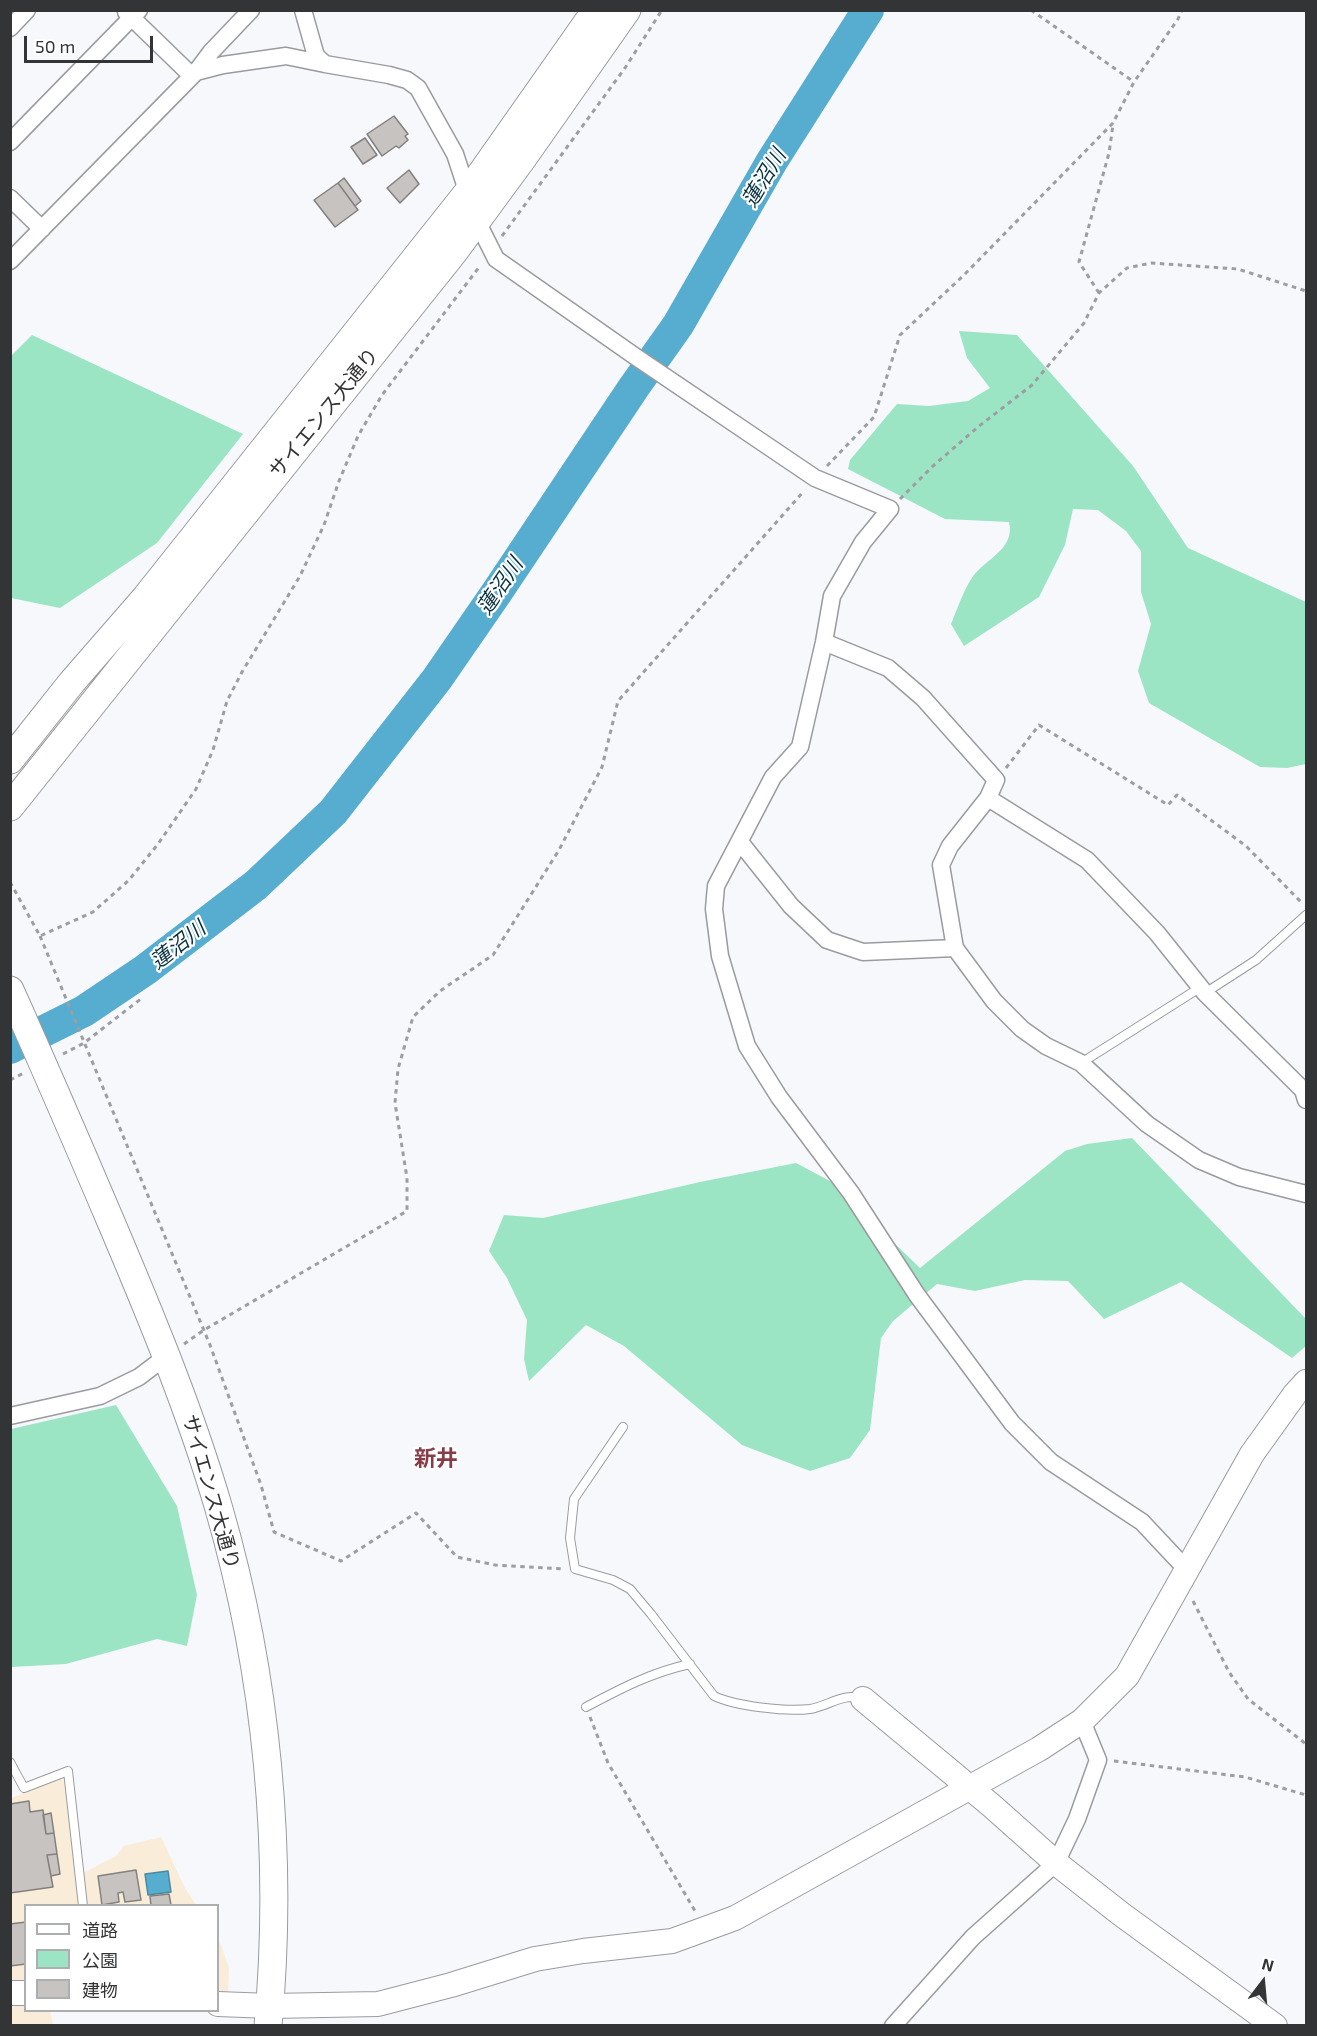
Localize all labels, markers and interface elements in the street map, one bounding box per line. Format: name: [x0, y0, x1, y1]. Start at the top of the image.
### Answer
scale bar: [27, 24, 156, 62]
text: 50 m: [35, 35, 75, 57]
water label: 蓮沼川: [737, 145, 791, 211]
street label: サイエンス大通り: [264, 343, 384, 483]
water label: 蓮沼川: [472, 553, 528, 619]
water label: 蓮沼川: [145, 916, 211, 974]
street label: サイエンス大通り: [177, 1412, 245, 1572]
district label: 新井: [414, 1446, 458, 1472]
legend: [24, 1904, 219, 2012]
text: 道路: [82, 1919, 118, 1941]
text: 公園: [82, 1949, 118, 1971]
north arrow: [1233, 1952, 1293, 2012]
text: N: [1260, 1953, 1276, 1975]
text: 建物: [82, 1979, 118, 2001]

